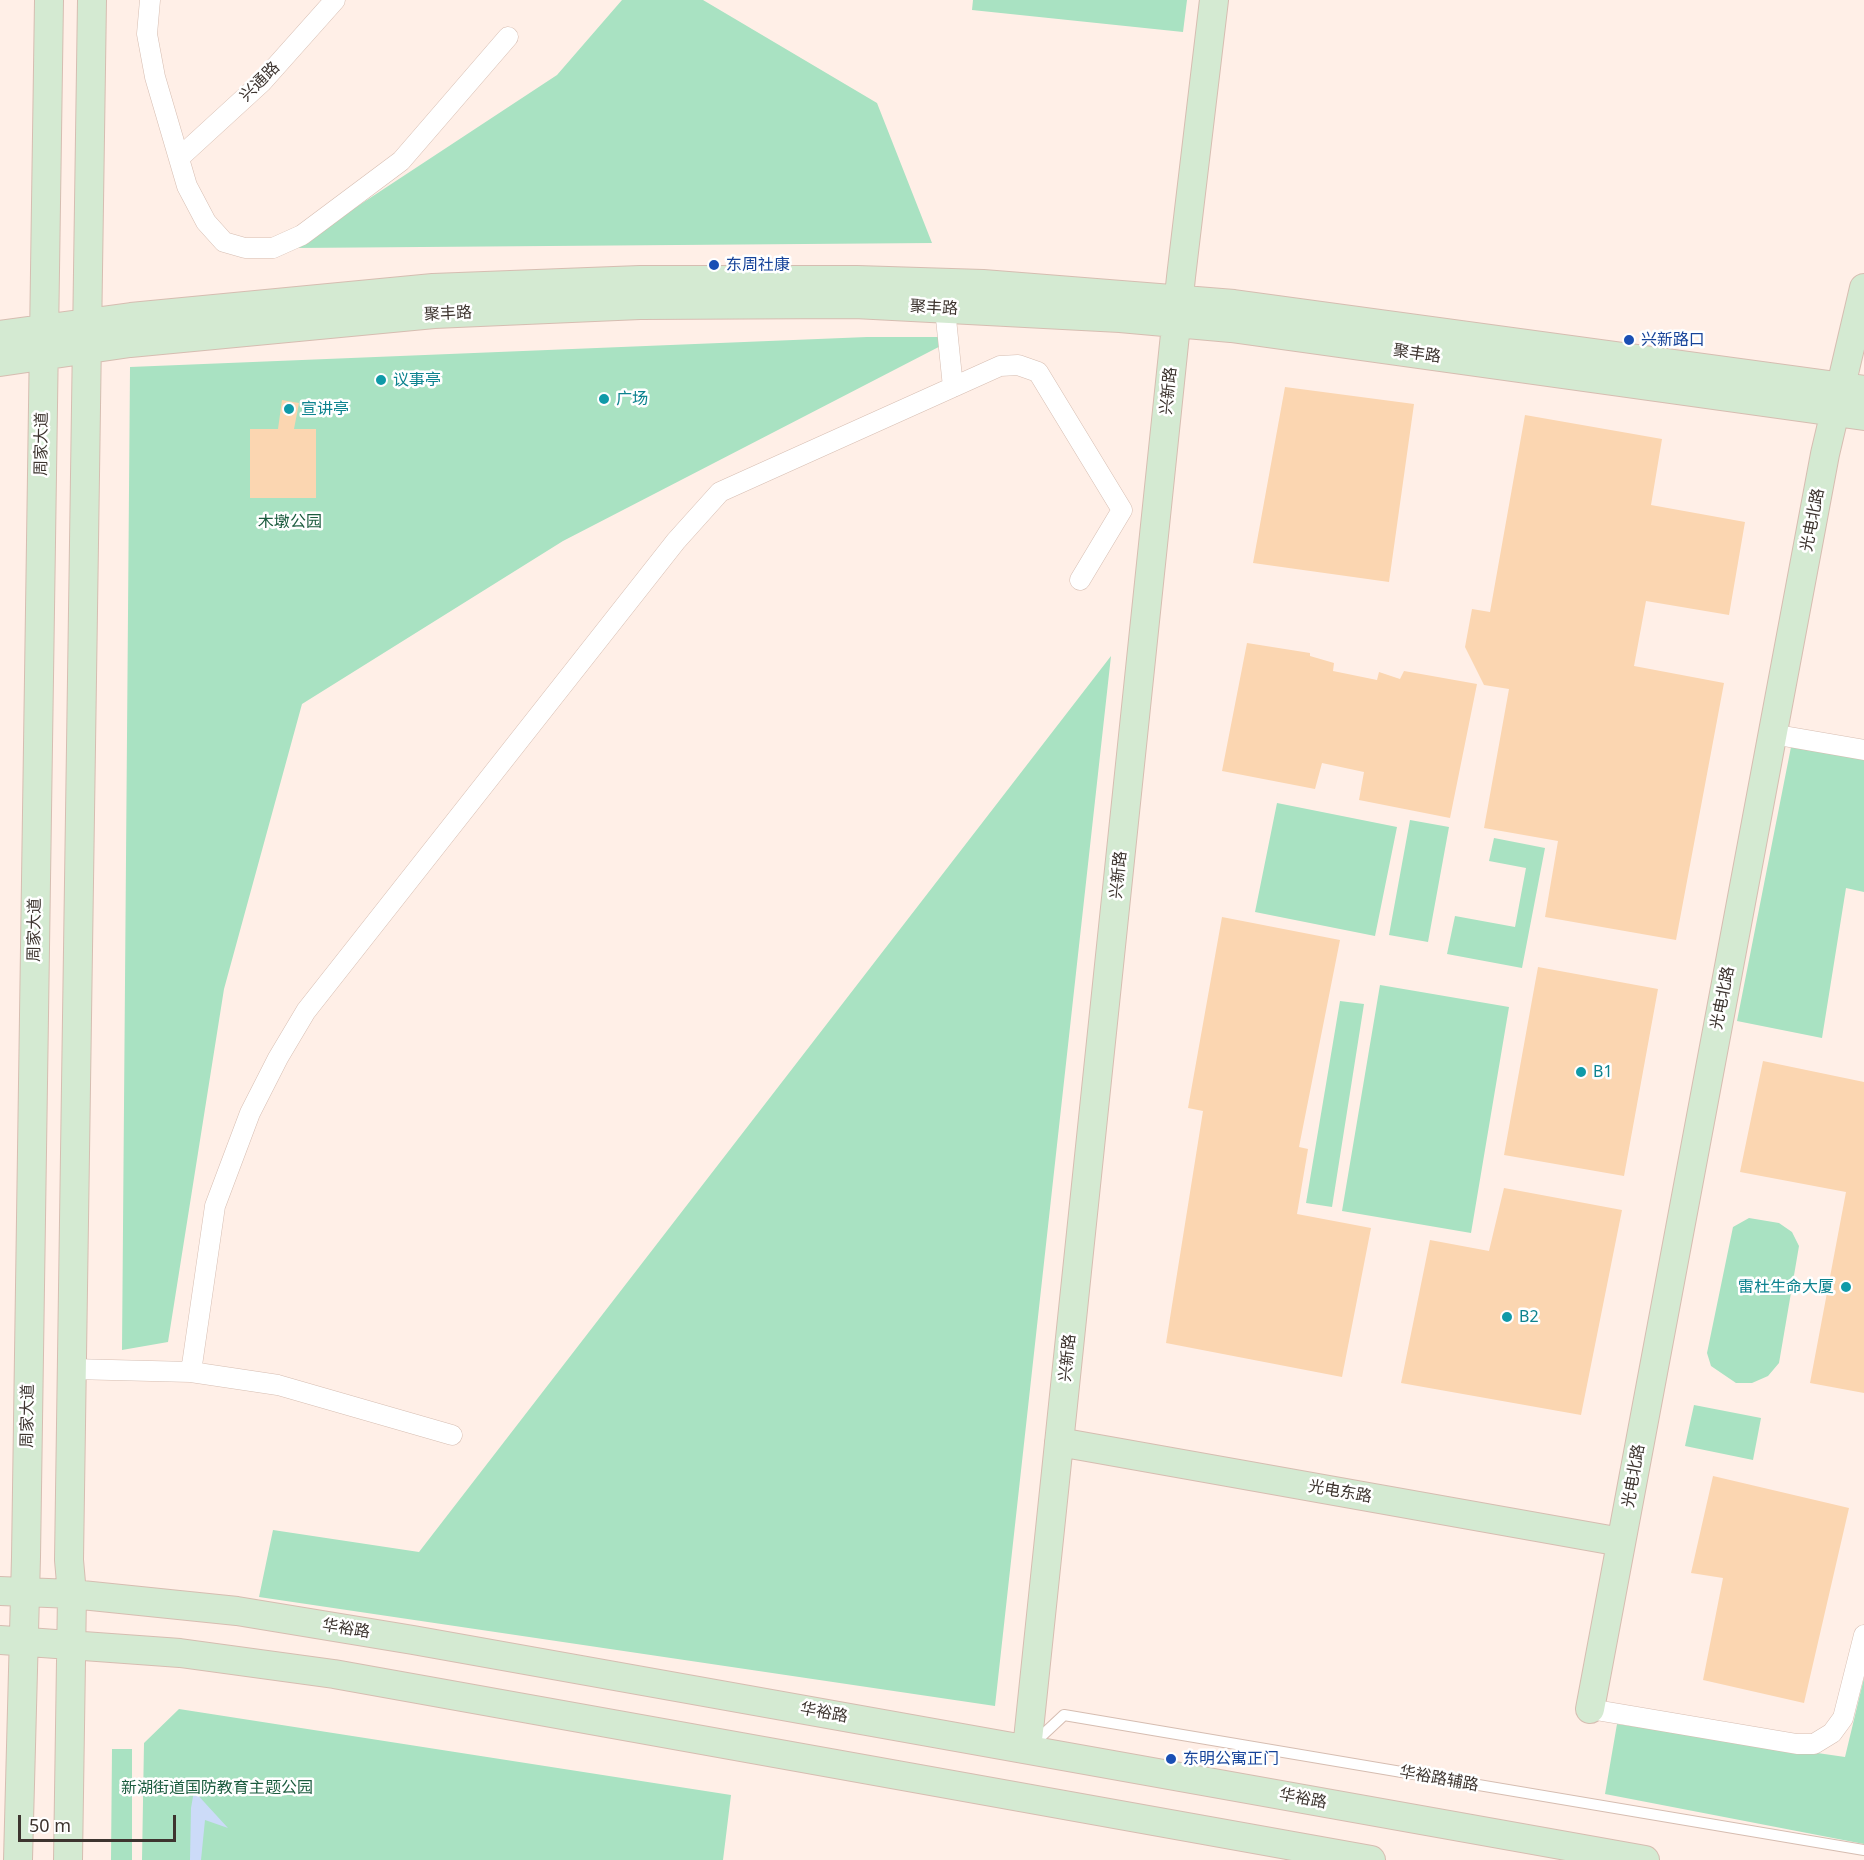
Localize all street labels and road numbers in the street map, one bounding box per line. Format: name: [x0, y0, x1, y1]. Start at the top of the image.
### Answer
street label: 兴通路: [236, 58, 284, 106]
street label: 聚丰路: [910, 297, 958, 319]
street label: 聚丰路: [424, 303, 472, 325]
street label: 聚丰路: [1392, 341, 1442, 367]
street label: 兴新路: [1157, 366, 1181, 416]
street label: 周家大道: [32, 412, 52, 476]
street label: 光电北路: [1797, 487, 1829, 553]
street label: 兴新路: [1107, 850, 1131, 900]
street label: 周家大道: [25, 898, 45, 962]
street label: 光电北路: [1707, 965, 1739, 1031]
street label: 兴新路: [1056, 1333, 1080, 1383]
street label: 周家大道: [18, 1384, 38, 1448]
street label: 光电北路: [1619, 1443, 1649, 1509]
street label: 光电东路: [1307, 1477, 1373, 1507]
street label: 华裕路: [321, 1616, 371, 1642]
street label: 华裕路: [799, 1699, 849, 1727]
street label: 华裕路辅路: [1398, 1763, 1480, 1795]
street label: 华裕路: [1278, 1785, 1328, 1813]

